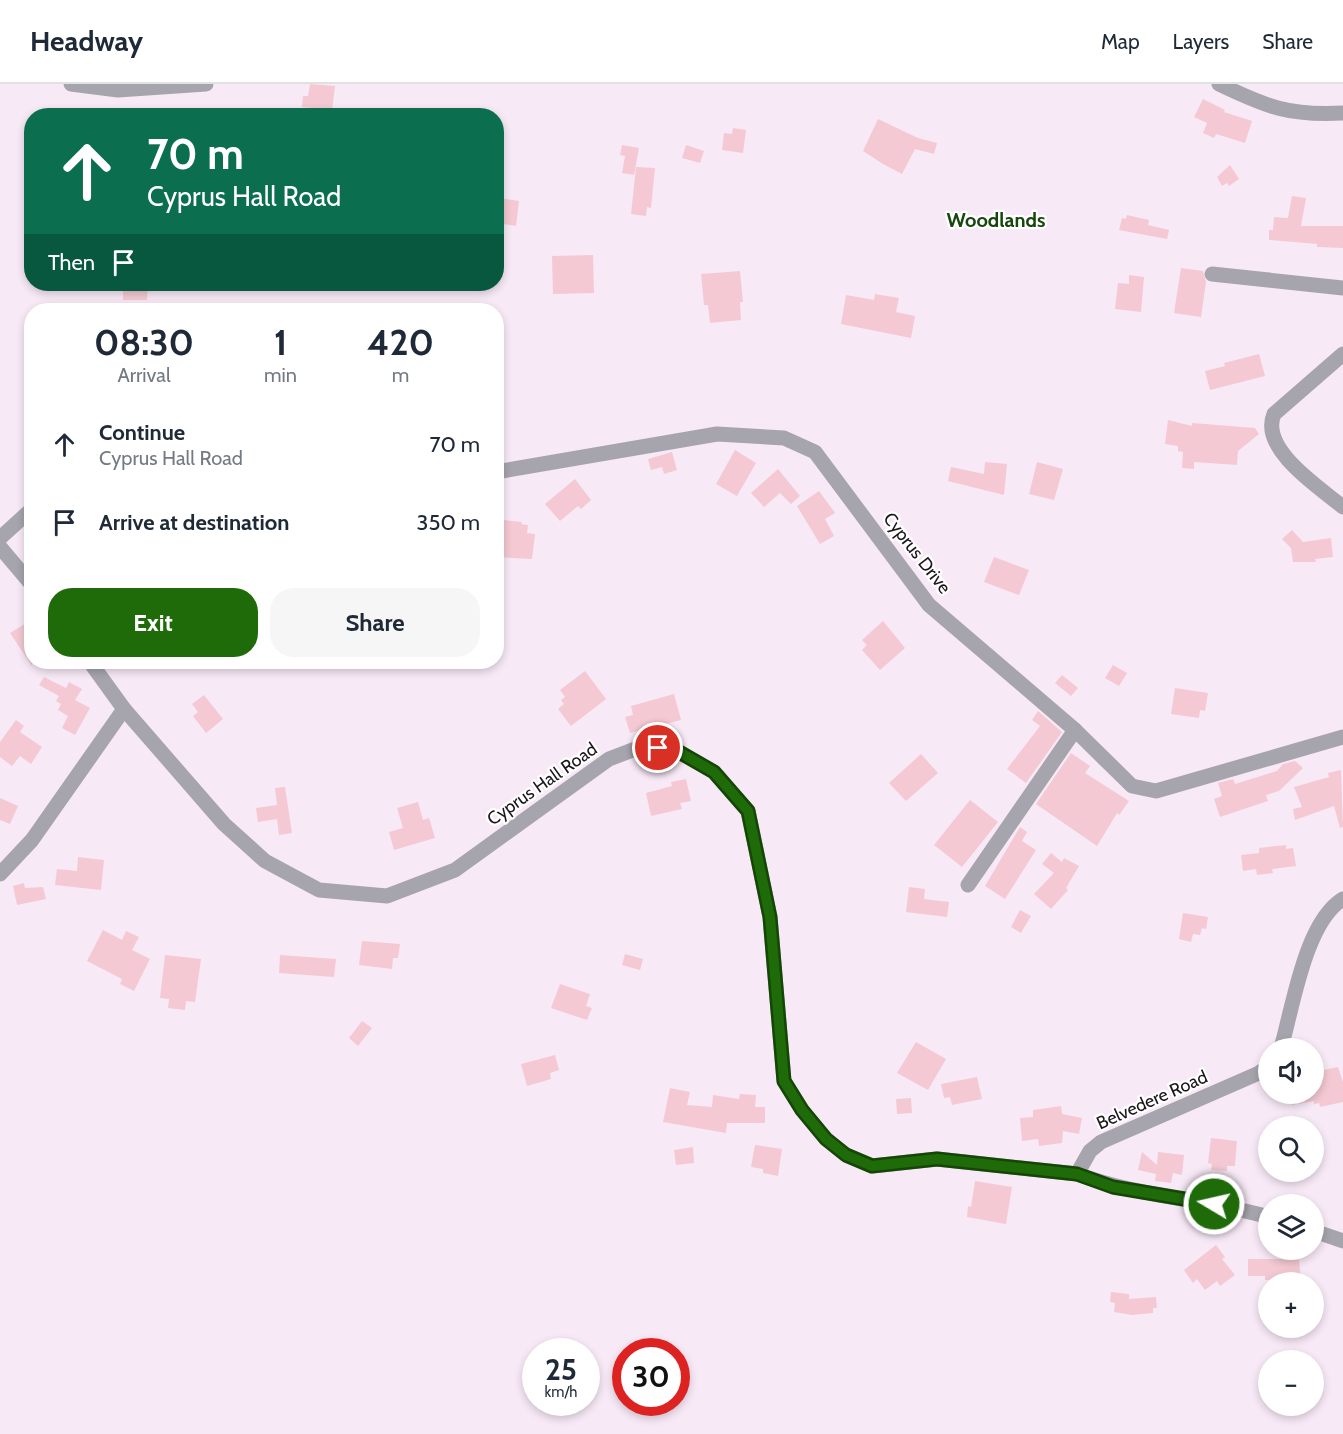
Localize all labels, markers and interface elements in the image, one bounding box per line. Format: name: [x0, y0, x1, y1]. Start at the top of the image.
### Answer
text: Headway: [30, 24, 143, 58]
text: Map: [1101, 29, 1140, 54]
text: Layers: [1173, 29, 1229, 54]
text: Share: [1262, 29, 1313, 54]
text: 70 m: [147, 128, 244, 180]
icon: ahead: [48, 132, 126, 210]
text: Cyprus Hall Road: [147, 180, 341, 213]
district label: Woodlands: [947, 208, 1045, 232]
icon: arrive: [107, 246, 140, 279]
text: Then: [48, 249, 95, 276]
text: 08:30: [94, 320, 194, 364]
text: 1: [274, 320, 287, 364]
text: 420: [367, 320, 434, 364]
text: Arrival: [117, 363, 171, 387]
text: min: [264, 363, 297, 387]
text: m: [392, 363, 409, 387]
text: Continue: [99, 419, 185, 446]
icon: ahead: [48, 428, 81, 461]
text: 70 m: [430, 431, 480, 458]
text: Cyprus Hall Road: [99, 446, 243, 470]
icon: arrive: [48, 506, 81, 539]
street label: Cyprus Drive: [878, 508, 956, 598]
text: Arrive at destination: [99, 509, 289, 536]
text: 350 m: [417, 509, 480, 536]
button: Exit: [48, 588, 258, 657]
button: Share: [270, 588, 480, 657]
pin: [632, 722, 683, 773]
icon: arrive: [641, 731, 674, 764]
street label: Cyprus Hall Road: [483, 738, 601, 830]
map controls: [1258, 1038, 1324, 1416]
button: sound: [1258, 1038, 1324, 1104]
street label: Belvedere Road: [1093, 1066, 1211, 1134]
button: search: [1258, 1116, 1324, 1182]
position arrow: [1182, 1172, 1246, 1236]
button: layers: [1258, 1194, 1324, 1260]
button: +: [1258, 1272, 1324, 1338]
speed limit sign: 30: [612, 1338, 690, 1416]
button: −: [1258, 1350, 1324, 1416]
text: 25: [545, 1351, 577, 1388]
text: km/h: [545, 1383, 577, 1401]

